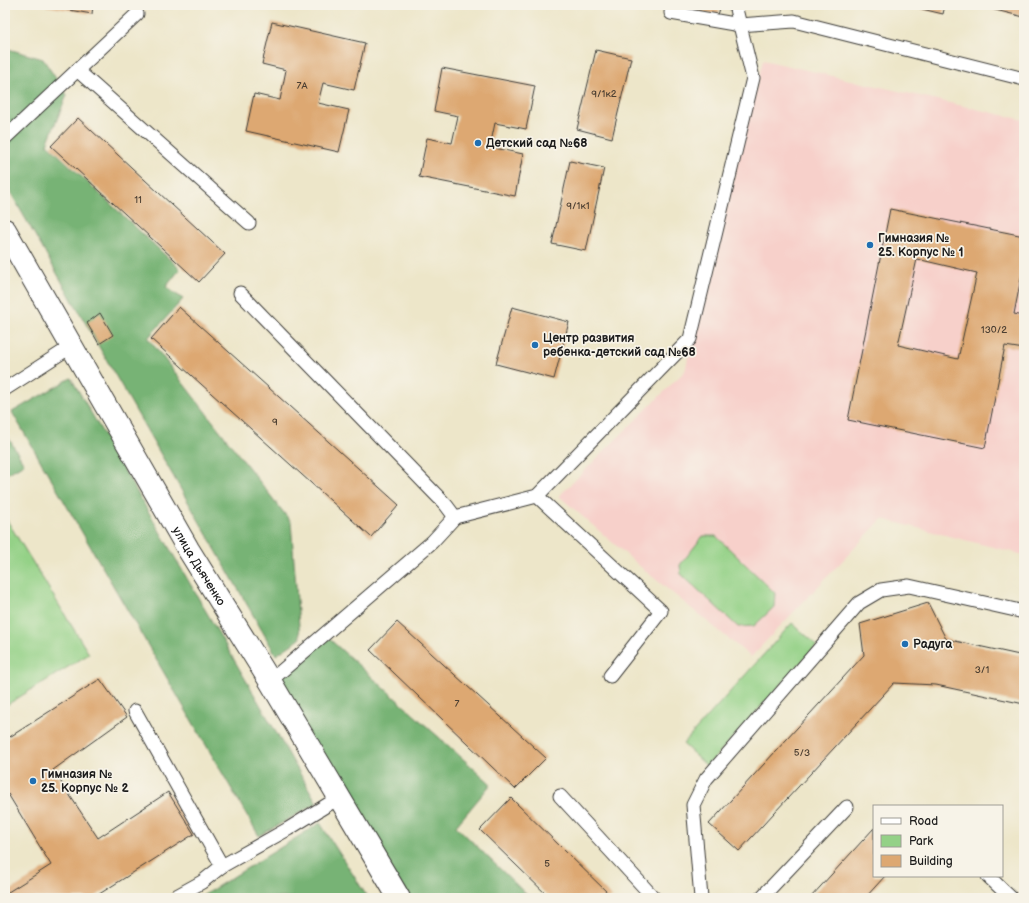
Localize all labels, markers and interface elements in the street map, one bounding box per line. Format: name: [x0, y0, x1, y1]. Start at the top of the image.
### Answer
house number: 7А: [297, 80, 308, 92]
house number: 9/1к2: [591, 88, 617, 100]
place label: Детский сад №68: [486, 136, 587, 151]
marker: Детский сад №68: [473, 138, 483, 148]
house number: 11: [134, 194, 142, 206]
house number: 9/1к1: [566, 200, 590, 212]
place label: Гимназия № 25. Корпус № 1: [878, 231, 963, 260]
marker: Гимназия № 25. Корпус № 1: [865, 240, 875, 250]
house number: 130/2: [981, 324, 1007, 336]
place label: Центр развития ребенка-детский сад №68: [543, 331, 696, 360]
marker: Центр развития ребенка-детский сад №68: [530, 340, 540, 350]
house number: 9: [272, 416, 278, 428]
street label: улица Дьяченко: [169, 524, 229, 608]
place label: Радуга: [913, 637, 953, 652]
marker: Радуга: [900, 639, 910, 649]
house number: 3/1: [975, 664, 989, 676]
house number: 7: [455, 698, 460, 710]
house number: 5/3: [794, 747, 810, 759]
place label: Гимназия № 25. Корпус № 2: [41, 767, 129, 796]
marker: Гимназия № 25. Корпус № 2: [28, 776, 38, 786]
legend: [873, 805, 1003, 877]
text: Road: [909, 814, 938, 829]
text: Park: [909, 834, 933, 849]
text: Building: [909, 854, 953, 869]
house number: 5: [544, 858, 550, 870]

